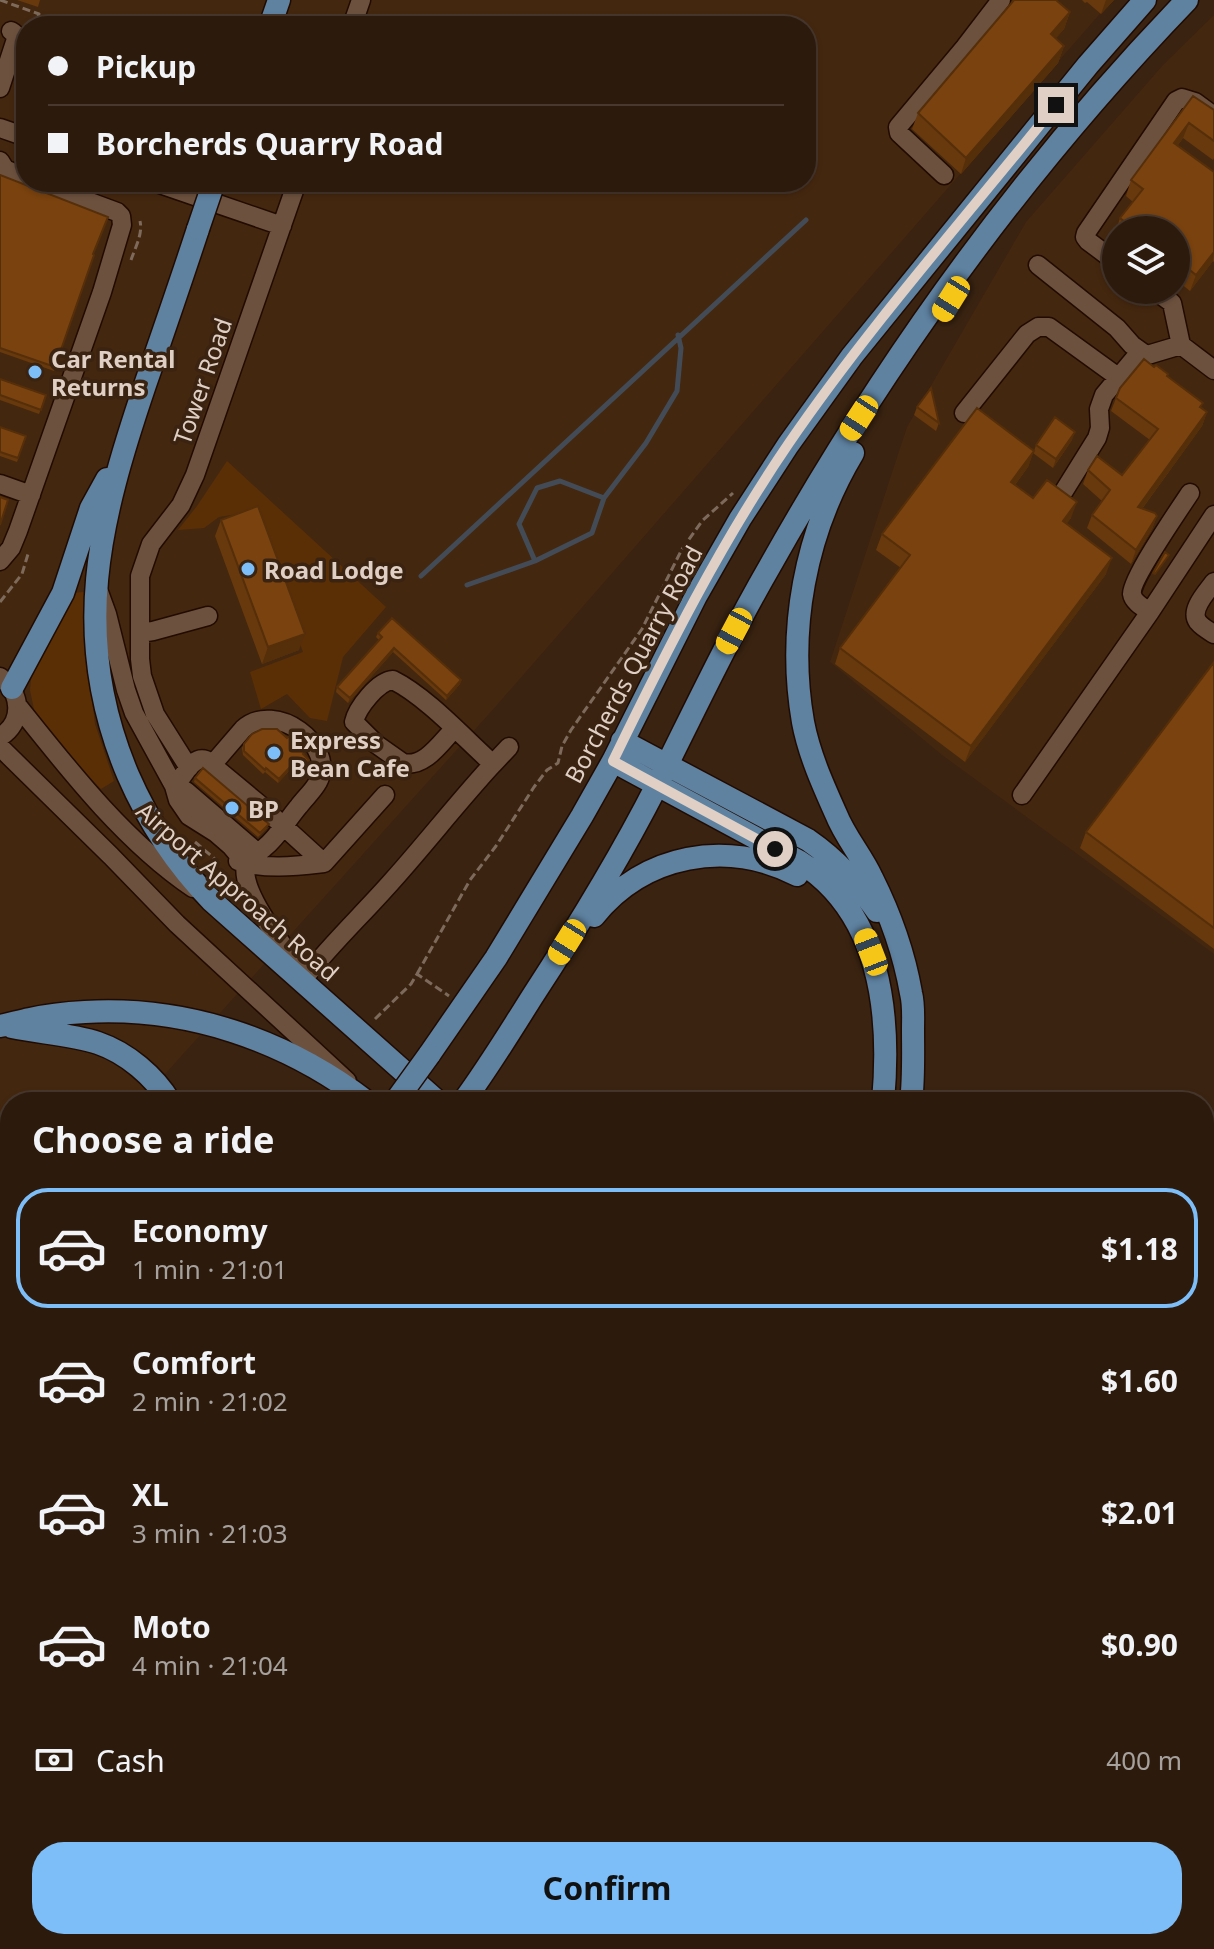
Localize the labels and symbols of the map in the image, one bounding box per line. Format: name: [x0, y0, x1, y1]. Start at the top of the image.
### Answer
route end: [1038, 87, 1074, 123]
car: [928, 272, 974, 326]
street label: Tower Road: [165, 313, 239, 449]
place label: Car Rental Returns: [51, 342, 175, 403]
marker: Car Rental Returns: [26, 363, 44, 381]
car: [836, 391, 882, 445]
street label: Borcherds Quarry Road: [556, 540, 710, 788]
place label: Road Lodge: [264, 553, 404, 586]
marker: Road Lodge: [239, 560, 257, 578]
car: [712, 604, 756, 658]
place label: Express Bean Cafe: [290, 723, 410, 784]
marker: Express Bean Cafe: [265, 744, 283, 762]
place label: BP: [248, 792, 279, 825]
street label: Airport Approach Road: [130, 794, 346, 988]
marker: BP: [223, 799, 241, 817]
route start: [757, 831, 793, 867]
car: [544, 915, 590, 969]
car: [851, 925, 891, 979]

